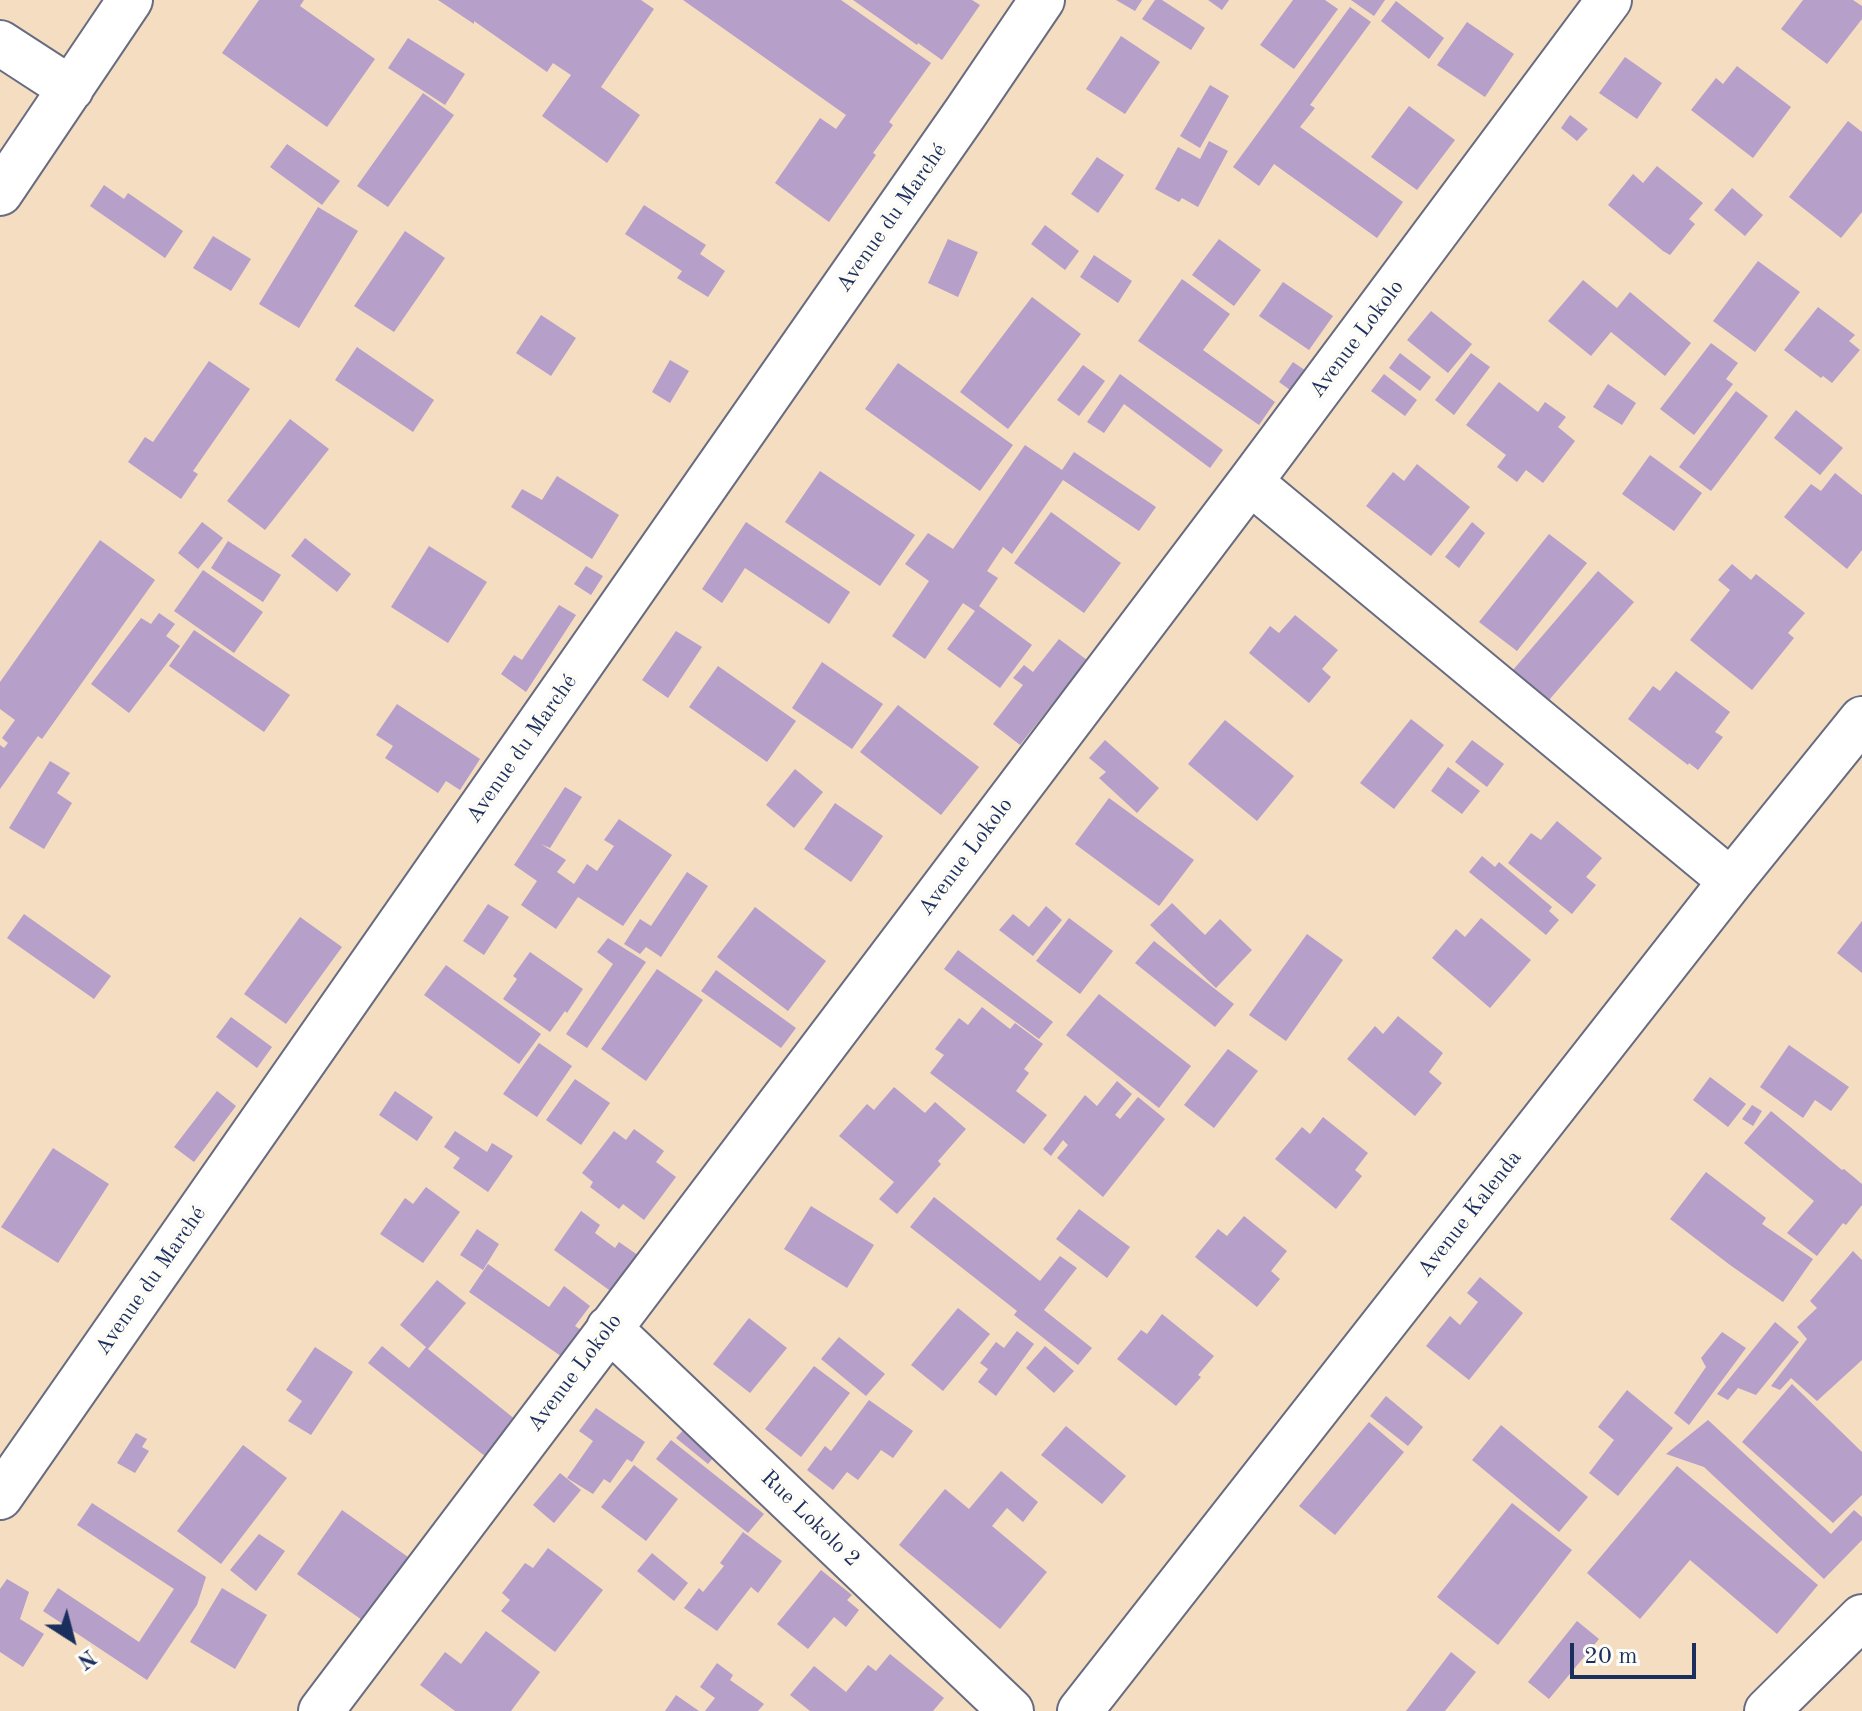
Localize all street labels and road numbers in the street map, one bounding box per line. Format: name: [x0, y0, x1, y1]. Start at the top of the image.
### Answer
street label: Avenue du Marché: [831, 139, 953, 297]
street label: Avenue Lokolo: [1304, 275, 1410, 403]
street label: Avenue du Marché: [461, 670, 583, 828]
street label: Avenue Lokolo: [913, 793, 1019, 921]
street label: Avenue Kalenda: [1412, 1145, 1528, 1283]
street label: Avenue du Marché: [90, 1202, 212, 1360]
street label: Avenue Lokolo: [522, 1309, 628, 1437]
street label: Rue Lokolo 2: [755, 1465, 865, 1573]

